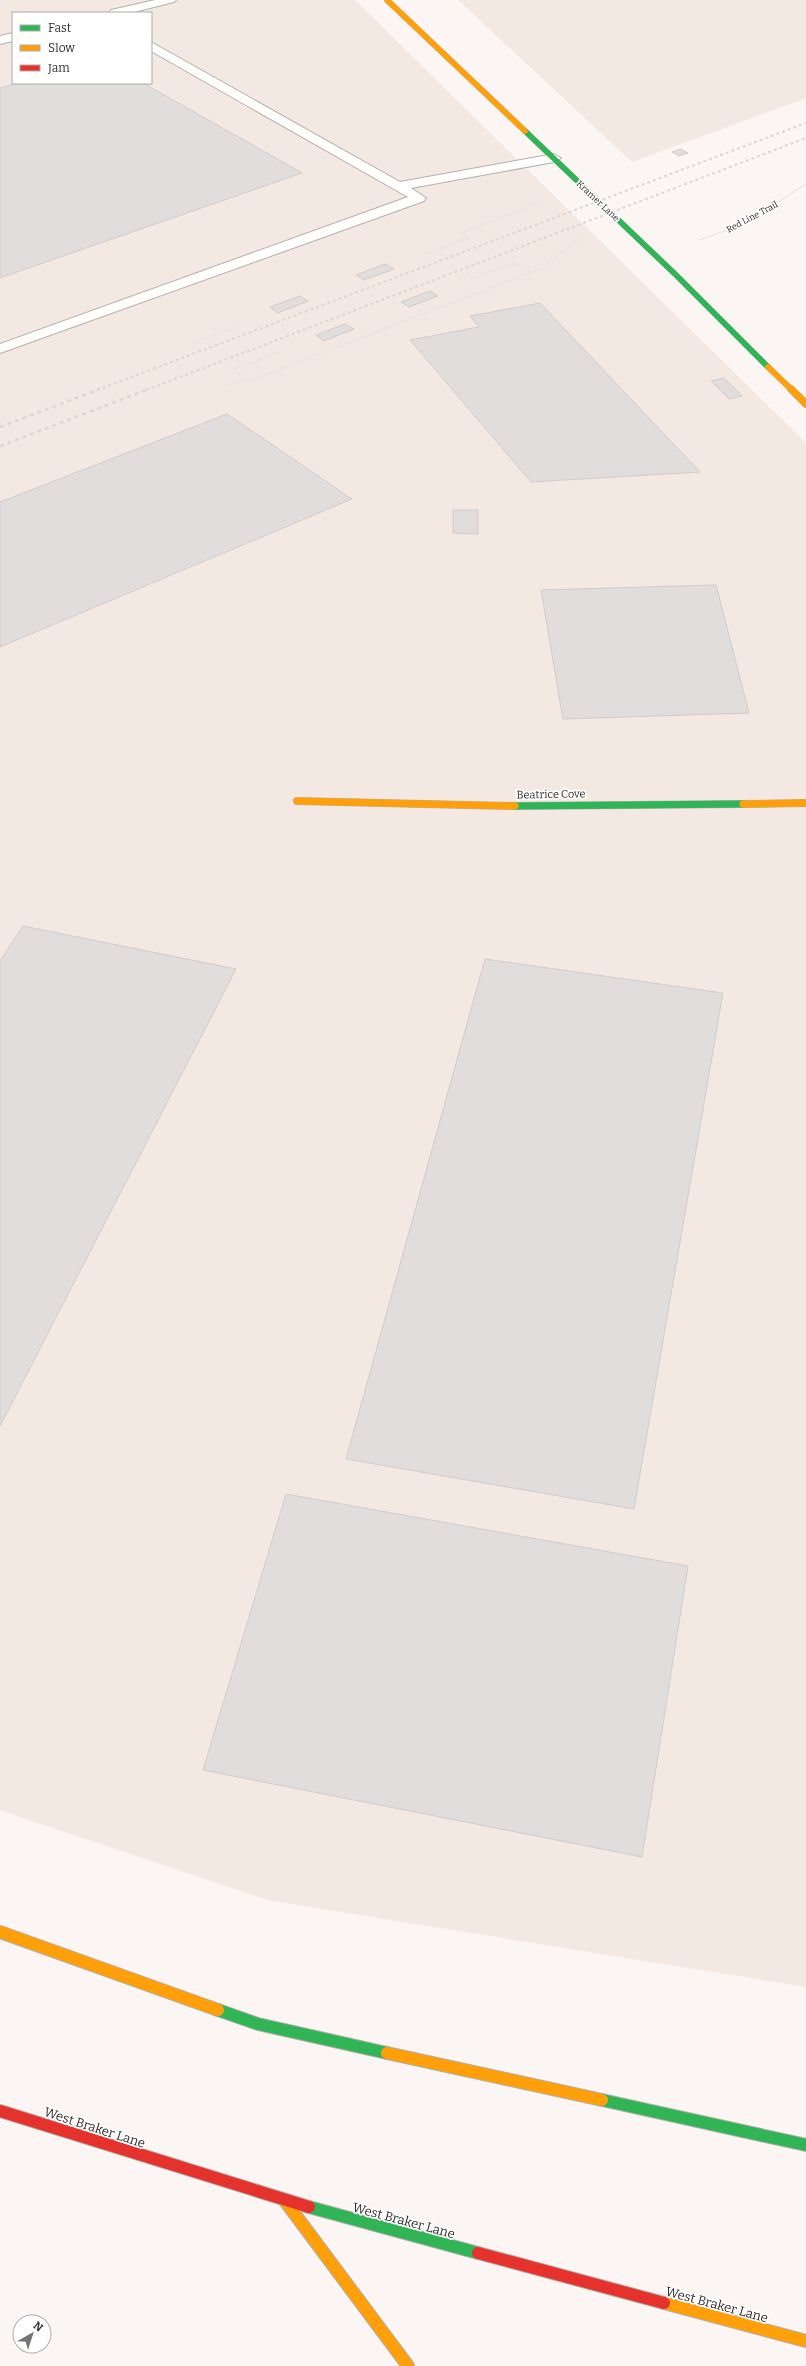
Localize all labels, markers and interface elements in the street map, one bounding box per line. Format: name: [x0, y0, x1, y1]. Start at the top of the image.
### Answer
legend: [12, 12, 152, 84]
text: Fast: [48, 21, 72, 35]
text: Slow: [48, 41, 75, 55]
text: Jam: [47, 61, 70, 75]
street label: Kramer Lane: [575, 179, 621, 223]
street label: Red Line Trail: [725, 199, 780, 235]
street label: Beatrice Cove: [516, 787, 586, 802]
street label: West Braker Lane: [42, 2104, 147, 2151]
street label: West Braker Lane: [351, 2200, 457, 2241]
street label: West Braker Lane: [664, 2284, 770, 2325]
north arrow: [12, 2314, 52, 2354]
text: N: [31, 2319, 46, 2335]

